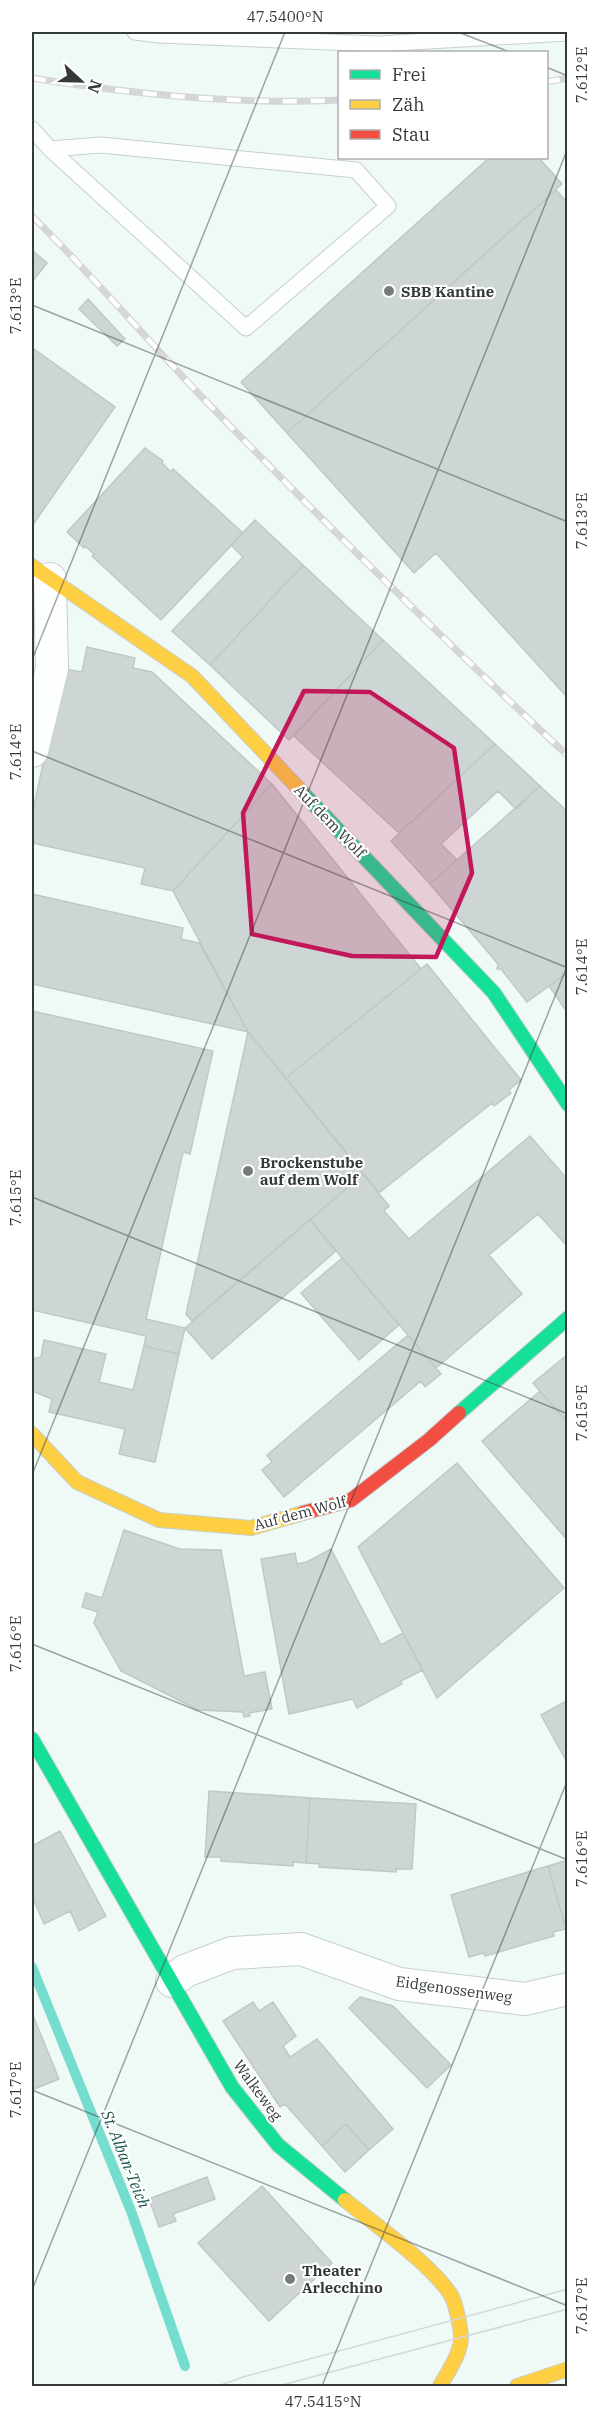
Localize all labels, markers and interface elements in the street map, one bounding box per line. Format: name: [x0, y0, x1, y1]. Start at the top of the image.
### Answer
text: 47.5400°N: [247, 7, 323, 26]
text: 7.612°E: [572, 47, 591, 103]
north arrow: [51, 51, 111, 111]
legend: [338, 51, 548, 159]
text: Frei: [392, 63, 426, 86]
text: N: [83, 77, 107, 96]
text: Zäh: [392, 93, 425, 116]
text: Stau: [392, 123, 430, 146]
text: 7.613°E: [6, 278, 25, 334]
place label: SBB Kantine: [401, 282, 494, 301]
marker: SBB Kantine: [382, 284, 396, 298]
text: 7.613°E: [572, 493, 591, 549]
text: 7.614°E: [6, 724, 25, 780]
street label: Auf dem Wolf: [290, 780, 370, 862]
text: 7.614°E: [572, 939, 591, 995]
place label: Brockenstube auf dem Wolf: [260, 1153, 363, 1189]
marker: Brockenstube auf dem Wolf: [241, 1164, 255, 1178]
text: 7.615°E: [6, 1170, 25, 1226]
text: 7.615°E: [572, 1385, 591, 1441]
street label: Auf dem Wolf: [252, 1491, 349, 1534]
text: 7.616°E: [6, 1616, 25, 1672]
text: 7.616°E: [572, 1831, 591, 1887]
street label: Eidgenossenweg: [395, 1971, 513, 2007]
street label: Walkeweg: [230, 2056, 286, 2124]
text: 7.617°E: [6, 2062, 25, 2118]
water label: St. Alban-Teich: [97, 2106, 155, 2211]
place label: Theater Arlecchino: [302, 2261, 383, 2297]
marker: Theater Arlecchino: [283, 2272, 297, 2286]
text: 7.617°E: [572, 2278, 591, 2334]
text: 47.5415°N: [285, 2392, 361, 2411]

